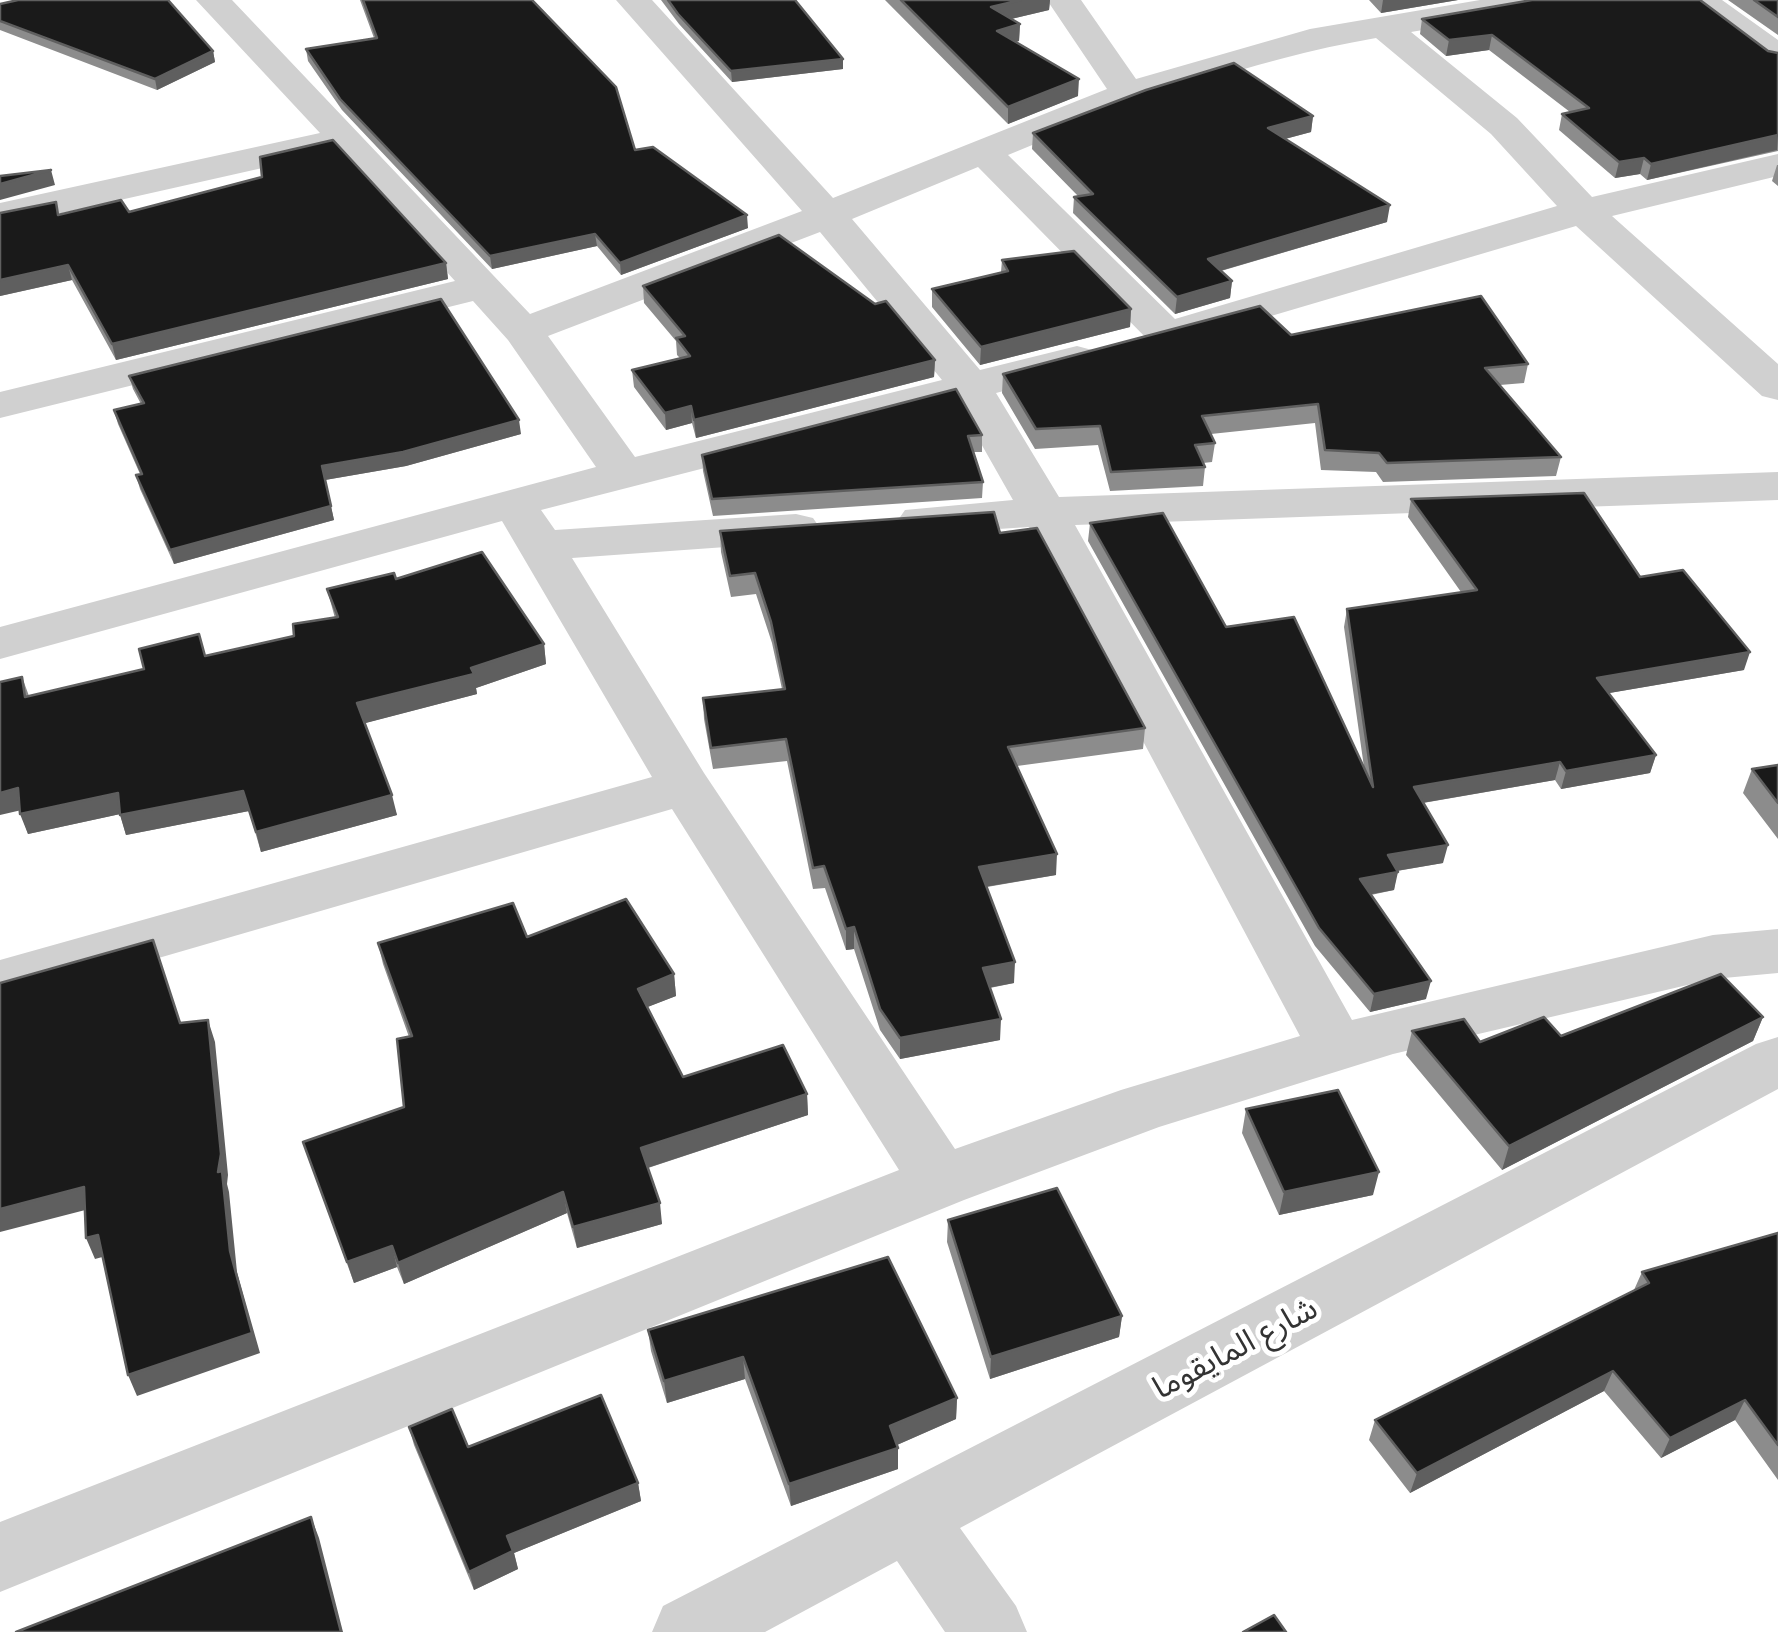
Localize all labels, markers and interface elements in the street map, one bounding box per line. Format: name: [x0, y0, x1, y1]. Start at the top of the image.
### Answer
street label: شارع المايقوما: [1146, 1289, 1324, 1407]

